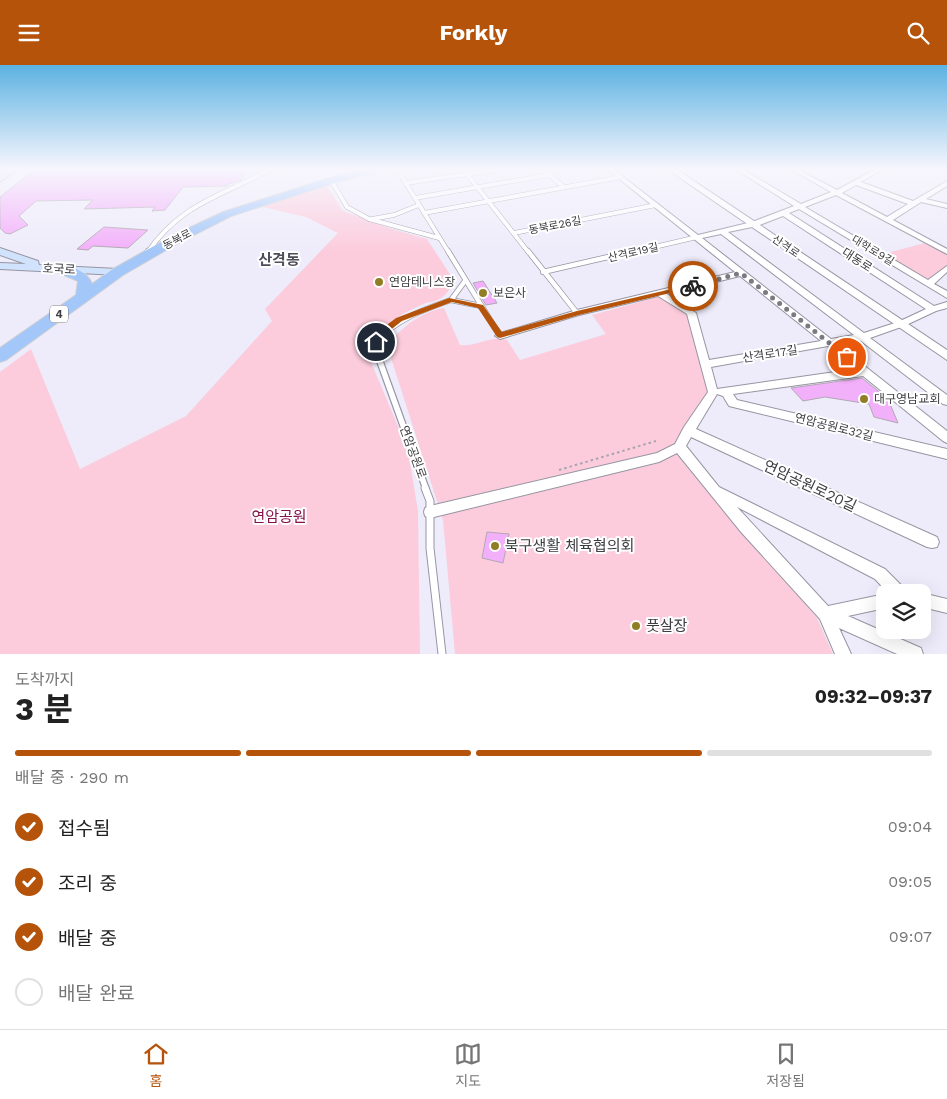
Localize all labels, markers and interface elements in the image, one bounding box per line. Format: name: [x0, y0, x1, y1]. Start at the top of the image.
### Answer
icon: menu: [15, 19, 43, 47]
icon: search: [904, 19, 932, 47]
text: Forkly: [440, 20, 507, 45]
street label: 동북로26길: [528, 214, 583, 237]
street label: 동북로: [161, 227, 194, 252]
street label: 산격로: [769, 233, 802, 260]
street label: 대학로9길: [849, 233, 896, 268]
street label: 산격로19길: [607, 240, 660, 265]
street label: 대동로: [839, 245, 875, 275]
district label: 산격동: [258, 251, 300, 269]
street label: 호국로: [42, 261, 76, 277]
courier: [668, 261, 718, 311]
icon: bike: [679, 272, 707, 300]
place label: 연암테니스장: [389, 275, 455, 289]
marker: 연암테니스장: [373, 276, 385, 288]
place label: 보은사: [493, 286, 526, 300]
marker: 보은사: [477, 287, 489, 299]
road number: 4: [50, 305, 68, 323]
pin: [355, 321, 397, 363]
icon: home: [362, 328, 390, 356]
pin: [826, 336, 868, 378]
street label: 산격로17길: [741, 343, 799, 365]
icon: bag: [833, 343, 861, 371]
place label: 대구영남교회: [874, 392, 940, 406]
marker: 대구영남교회: [858, 393, 870, 405]
street label: 연암공원로32길: [793, 411, 875, 443]
street label: 연암공원로: [397, 424, 429, 480]
street label: 연암공원로20길: [760, 457, 860, 515]
park label: 연암공원: [251, 508, 307, 526]
place label: 북구생활 체육협의회: [505, 537, 634, 555]
marker: 북구생활 체육협의회: [489, 540, 501, 552]
map controls: [876, 584, 931, 639]
button: layers: [876, 584, 931, 639]
place label: 풋살장: [646, 617, 688, 635]
marker: 풋살장: [630, 620, 642, 632]
text: 도착까지: [15, 670, 74, 689]
text: 09:32–09:37: [815, 685, 932, 708]
text: 3 분: [15, 690, 73, 728]
text: 배달 중 · 290 m: [15, 768, 129, 787]
icon: check: [15, 813, 43, 841]
text: 접수됨: [58, 817, 110, 840]
text: 09:04: [888, 817, 932, 836]
icon: check: [15, 868, 43, 896]
text: 조리 중: [58, 872, 117, 895]
text: 09:05: [888, 872, 932, 891]
icon: check: [15, 923, 43, 951]
text: 배달 중: [58, 927, 117, 950]
text: 09:07: [889, 927, 932, 946]
text: 배달 완료: [58, 982, 134, 1005]
tab: 홈: [142, 1040, 170, 1090]
tab: 지도: [454, 1040, 482, 1090]
tab: 저장됨: [766, 1040, 805, 1090]

